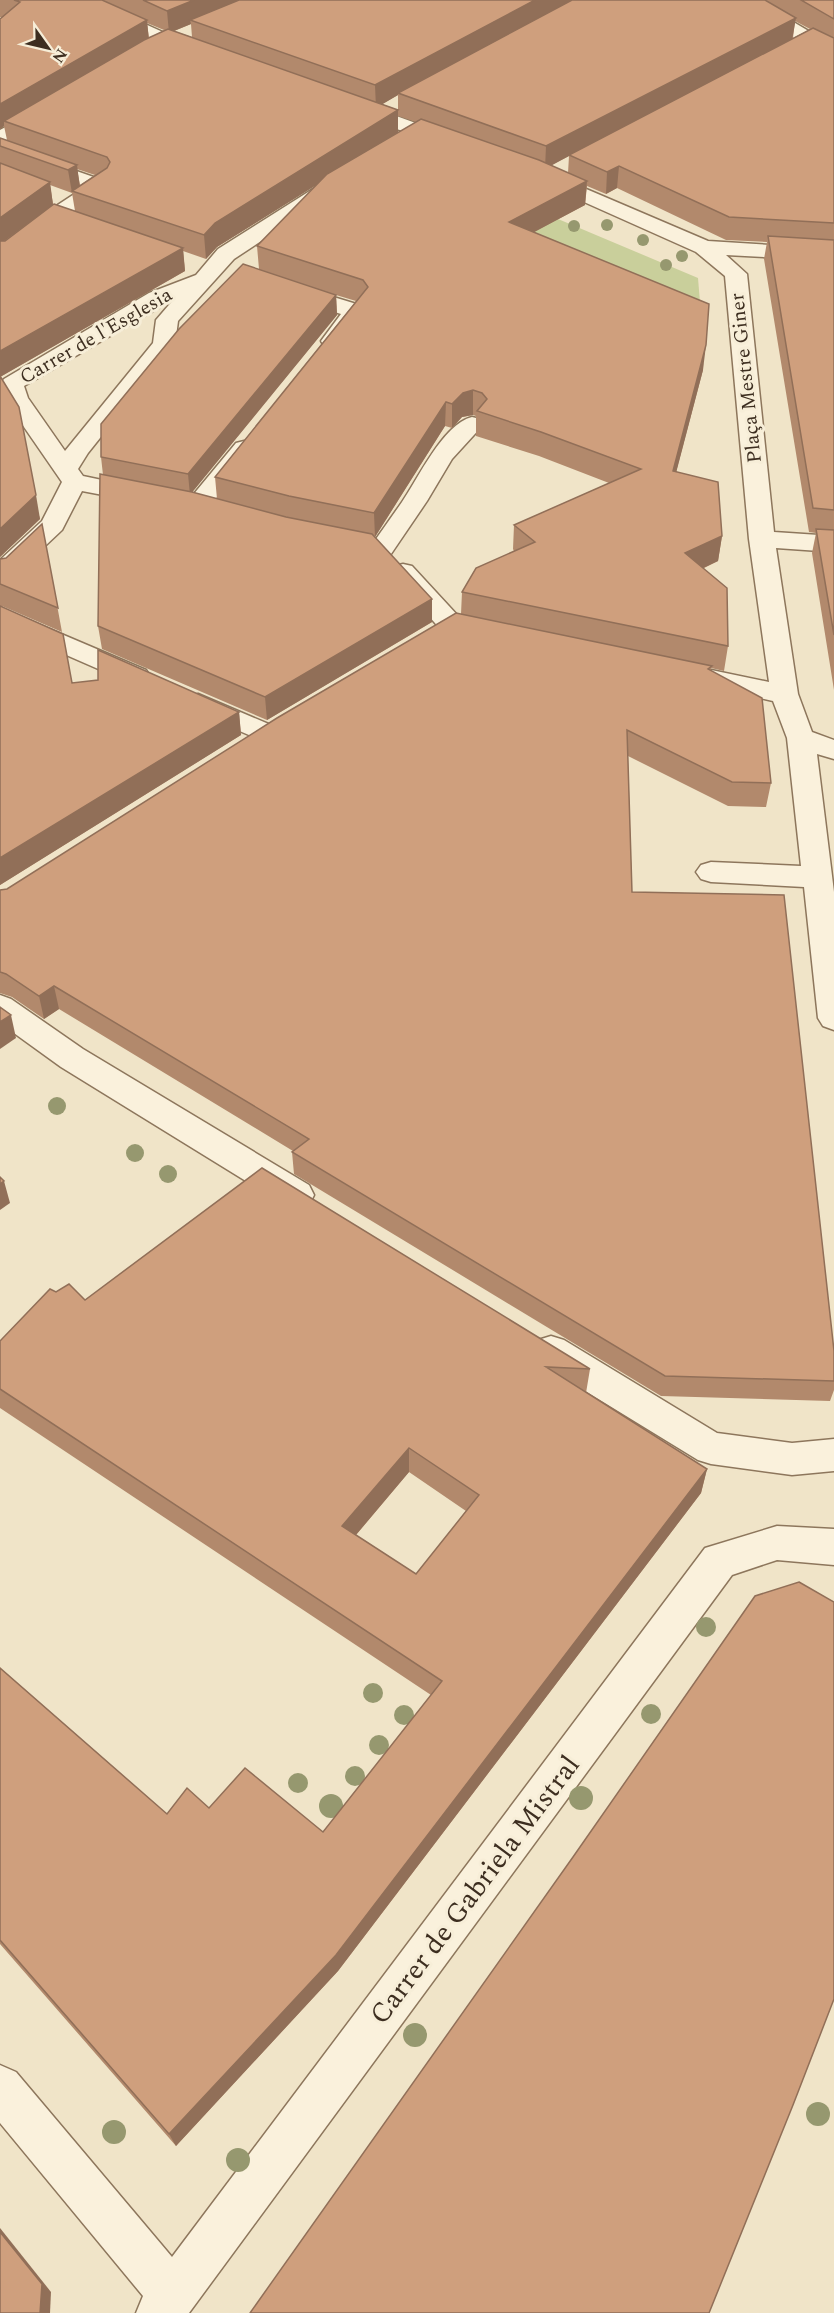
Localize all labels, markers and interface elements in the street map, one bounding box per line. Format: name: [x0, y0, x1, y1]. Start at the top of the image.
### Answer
north arrow: [18, 18, 78, 78]
text: N: [46, 44, 73, 68]
street label: Carrer de l'Esglesia: [14, 280, 178, 392]
street label: Plaça Mestre Giner: [722, 291, 770, 465]
street label: Carrer de Gabriela Mistral: [359, 1746, 591, 2034]

